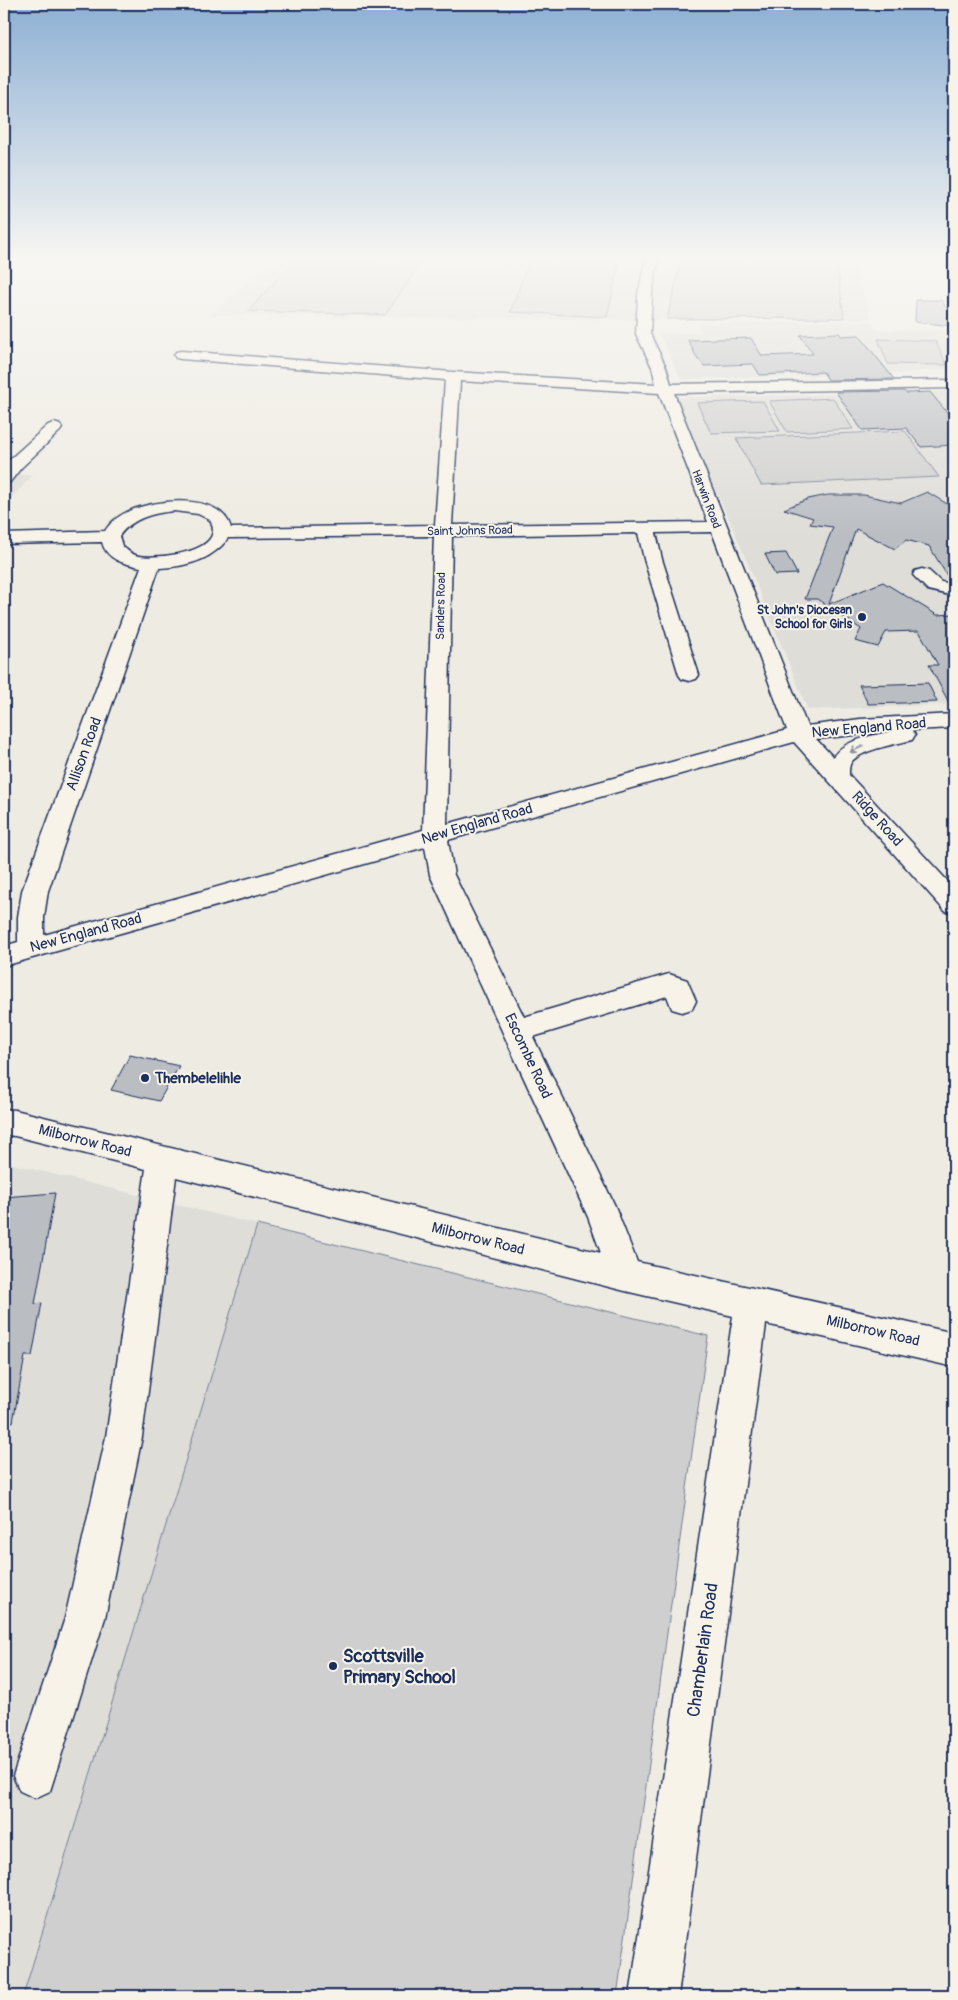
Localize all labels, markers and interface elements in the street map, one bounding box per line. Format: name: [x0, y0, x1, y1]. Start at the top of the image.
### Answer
street label: Harwin Road: [688, 467, 724, 531]
street label: Saint Johns Road: [427, 523, 513, 539]
street label: Sanders Road: [433, 572, 449, 640]
place label: St John's Diocesan School for Girls: [757, 603, 853, 632]
marker: St John's Diocesan School for Girls: [856, 611, 868, 623]
street label: New England Road: [811, 714, 927, 742]
street label: Allison Road: [62, 715, 106, 793]
one-way arrow: [850, 745, 865, 754]
street label: Ridge Road: [847, 787, 907, 851]
street label: New England Road: [419, 799, 535, 849]
street label: New England Road: [28, 909, 144, 957]
street label: Escombe Road: [500, 1010, 556, 1102]
place label: Thembelelihle: [154, 1069, 241, 1088]
marker: Thembelelihle: [139, 1072, 151, 1084]
street label: Milborrow Road: [36, 1120, 134, 1162]
street label: Milborrow Road: [429, 1218, 527, 1260]
street label: Milborrow Road: [824, 1311, 922, 1351]
street label: Chamberlain Road: [682, 1582, 724, 1718]
place label: Scottsville Primary School: [343, 1645, 456, 1689]
marker: Scottsville Primary School: [327, 1660, 339, 1672]

